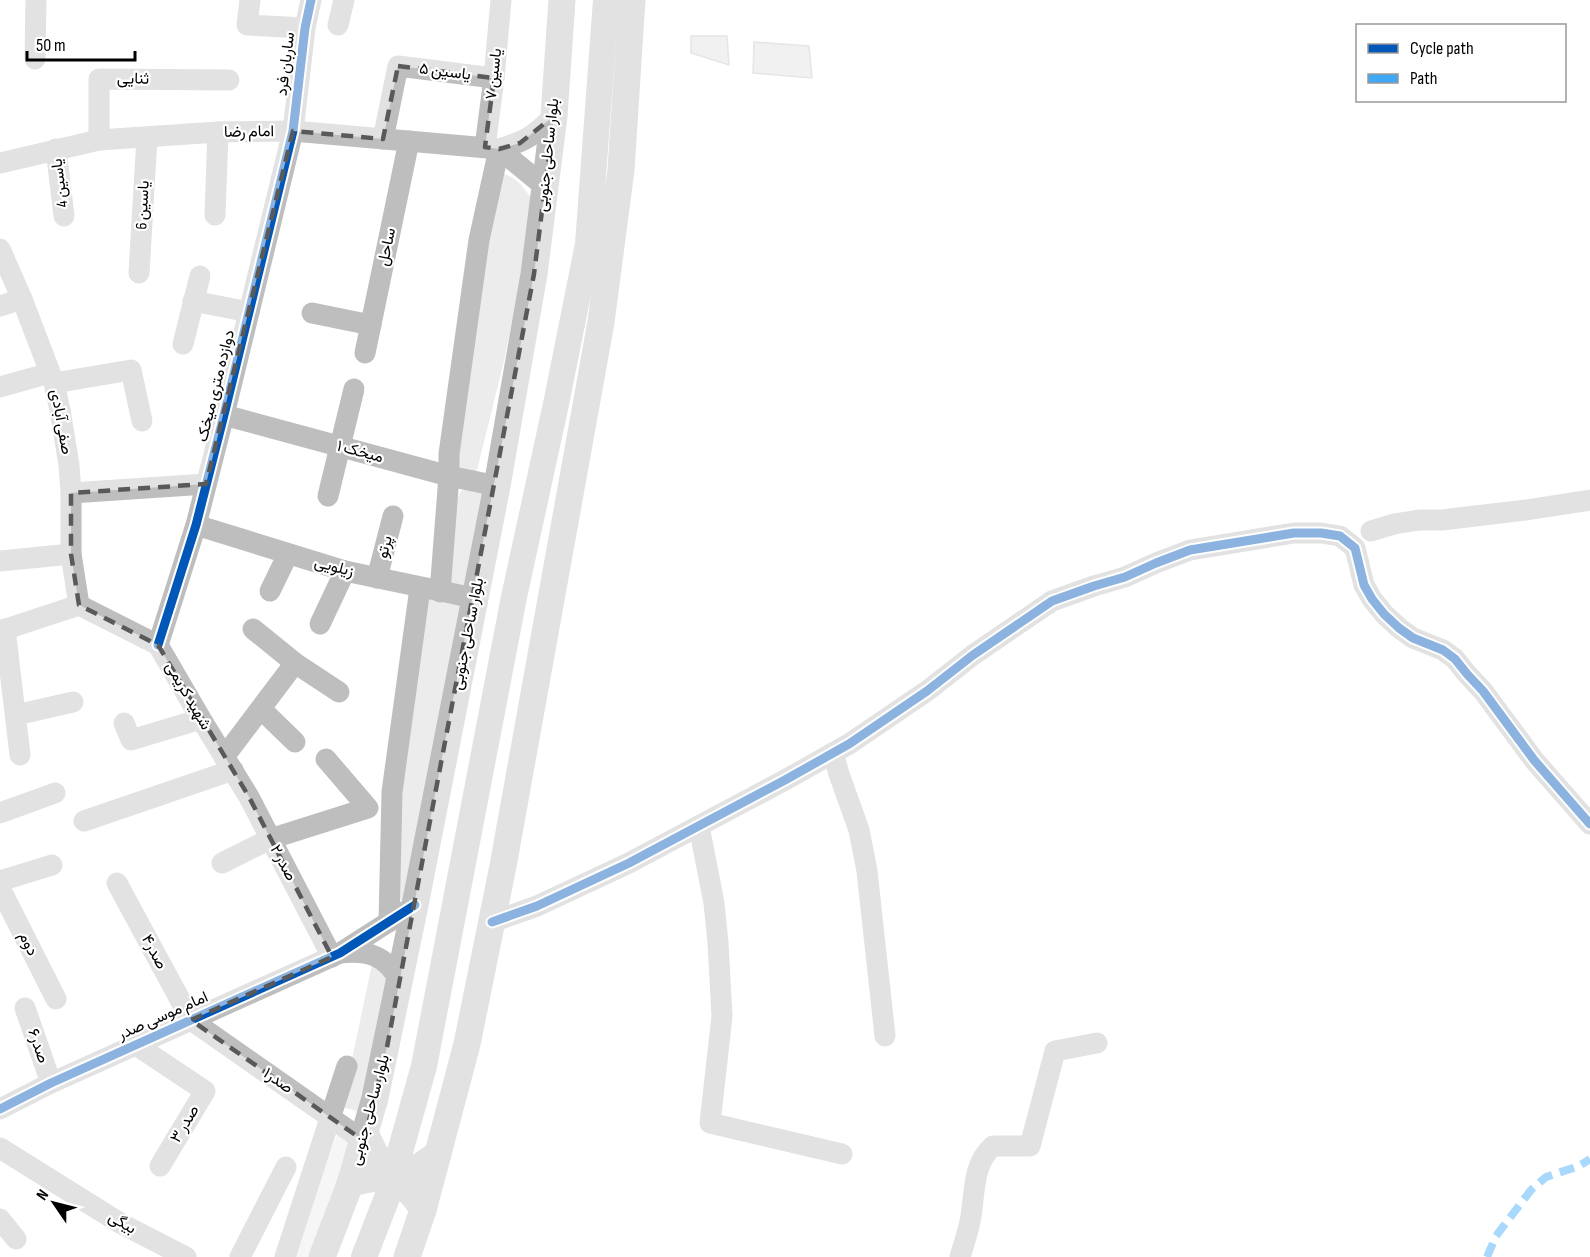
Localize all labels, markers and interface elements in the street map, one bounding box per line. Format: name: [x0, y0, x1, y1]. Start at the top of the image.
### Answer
scale bar: [27, 24, 135, 62]
legend: [1356, 24, 1566, 102]
street label: ساربان فرد: [273, 31, 299, 97]
text: 50 m: [36, 35, 66, 56]
text: Cycle path: [1410, 38, 1474, 59]
street label: یاسین ۷: [482, 47, 506, 101]
street label: یاسین ۵: [418, 59, 472, 85]
text: Path: [1410, 68, 1438, 89]
street label: ثنایی: [117, 69, 149, 89]
street label: بلوار ساحلی جنوبی: [533, 97, 563, 213]
street label: امام رضا: [224, 122, 274, 142]
street label: یاسین 4: [48, 158, 72, 208]
street label: یاسین 6: [132, 180, 154, 230]
street label: ساحل: [374, 226, 400, 268]
street label: دوازده متری میخک: [193, 328, 239, 444]
street label: صفی آبادی: [46, 388, 76, 456]
street label: میخک ۱: [335, 437, 385, 467]
street label: پرتو: [373, 534, 398, 561]
street label: زیلویی: [312, 553, 356, 581]
street label: بلوار ساحلی جنوبی: [448, 576, 488, 692]
street label: شهید کریمی: [161, 659, 215, 733]
street label: صدر ۲: [266, 842, 300, 884]
street label: دوم: [14, 929, 42, 959]
street label: صدر۴: [137, 931, 171, 973]
street label: امام موسی صدر: [114, 988, 211, 1045]
street label: صدر۶: [23, 1026, 53, 1066]
street label: بلوار ساحلی جنوبی: [346, 1052, 394, 1168]
street label: صدر۱: [259, 1064, 297, 1098]
street label: صدر ۳: [166, 1102, 204, 1146]
north arrow: [24, 1173, 84, 1233]
text: N: [33, 1186, 53, 1204]
street label: بیگی: [105, 1208, 139, 1238]

